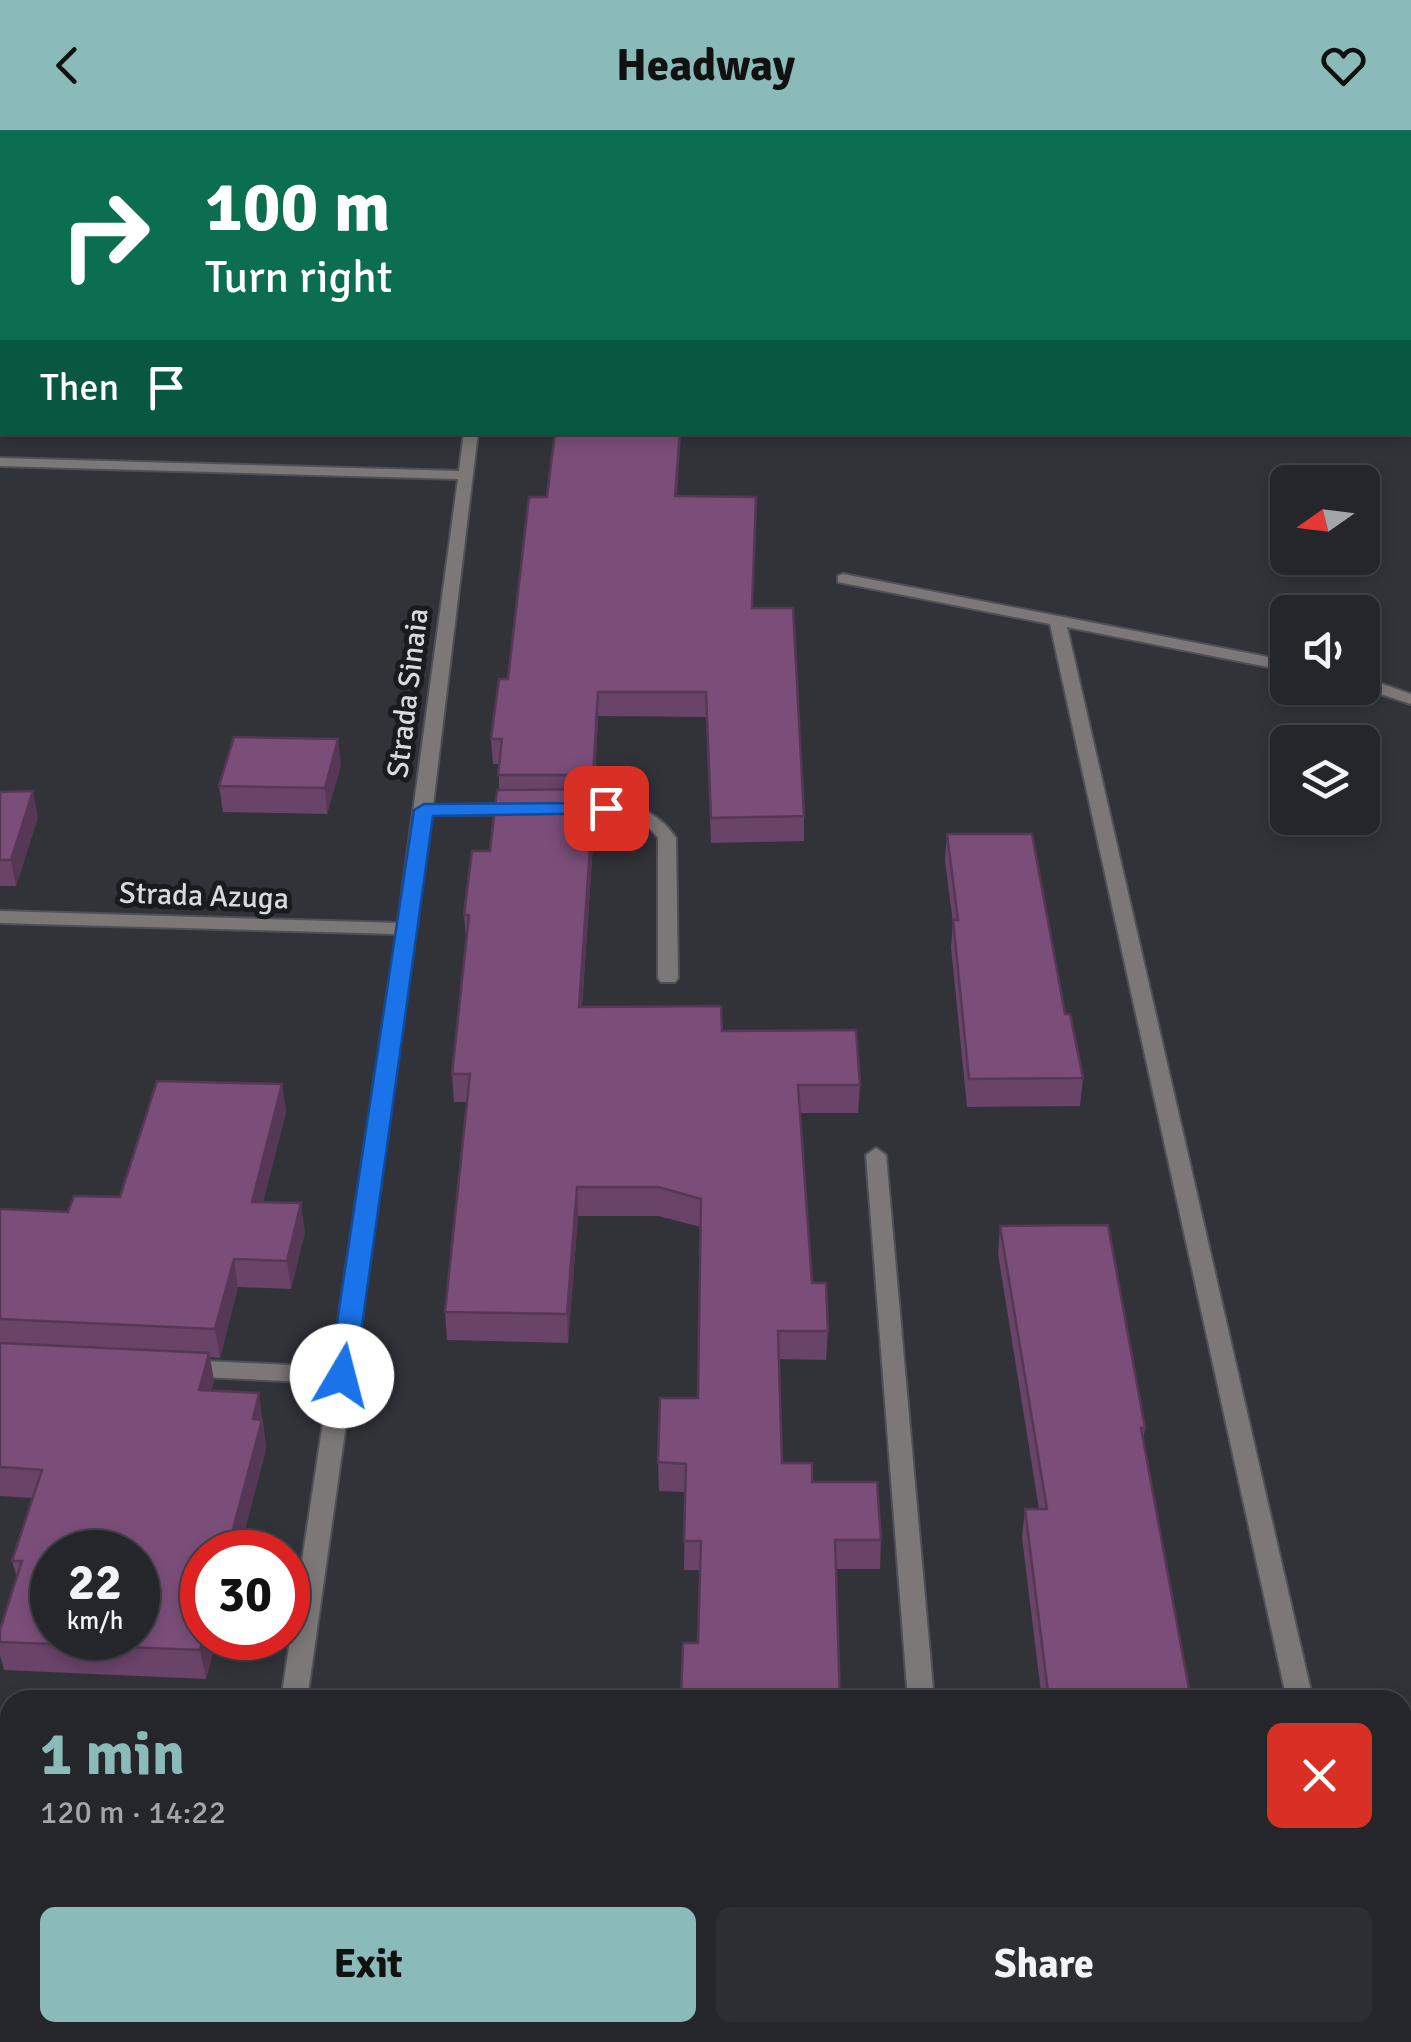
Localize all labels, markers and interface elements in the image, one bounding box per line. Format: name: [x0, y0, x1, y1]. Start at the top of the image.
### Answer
icon: back: [40, 38, 95, 93]
text: Headway: [616, 38, 795, 93]
icon: heart: [1316, 38, 1371, 93]
text: 100 m: [205, 164, 390, 250]
icon: right: [40, 170, 170, 300]
text: Turn right: [205, 250, 393, 305]
icon: arrive: [139, 360, 194, 415]
text: Then: [40, 364, 119, 411]
north arrow: [1270, 465, 1380, 575]
map controls: [1270, 465, 1380, 835]
button: sound: [1270, 595, 1380, 705]
street label: Strada Sinaia: [379, 606, 437, 780]
button: layers: [1270, 725, 1380, 835]
pin: [564, 766, 649, 851]
icon: arrive: [579, 781, 634, 836]
street label: Strada Azuga: [118, 875, 290, 917]
position arrow: [290, 1324, 394, 1428]
speed limit sign: 30: [180, 1530, 310, 1660]
text: 22: [68, 1552, 122, 1614]
text: km/h: [67, 1605, 123, 1636]
text: 1 min: [40, 1718, 185, 1792]
button: close: [1267, 1723, 1372, 1828]
text: 120 m · 14:22: [40, 1793, 226, 1832]
button: Exit: [40, 1907, 696, 2022]
button: Share: [716, 1907, 1372, 2022]

